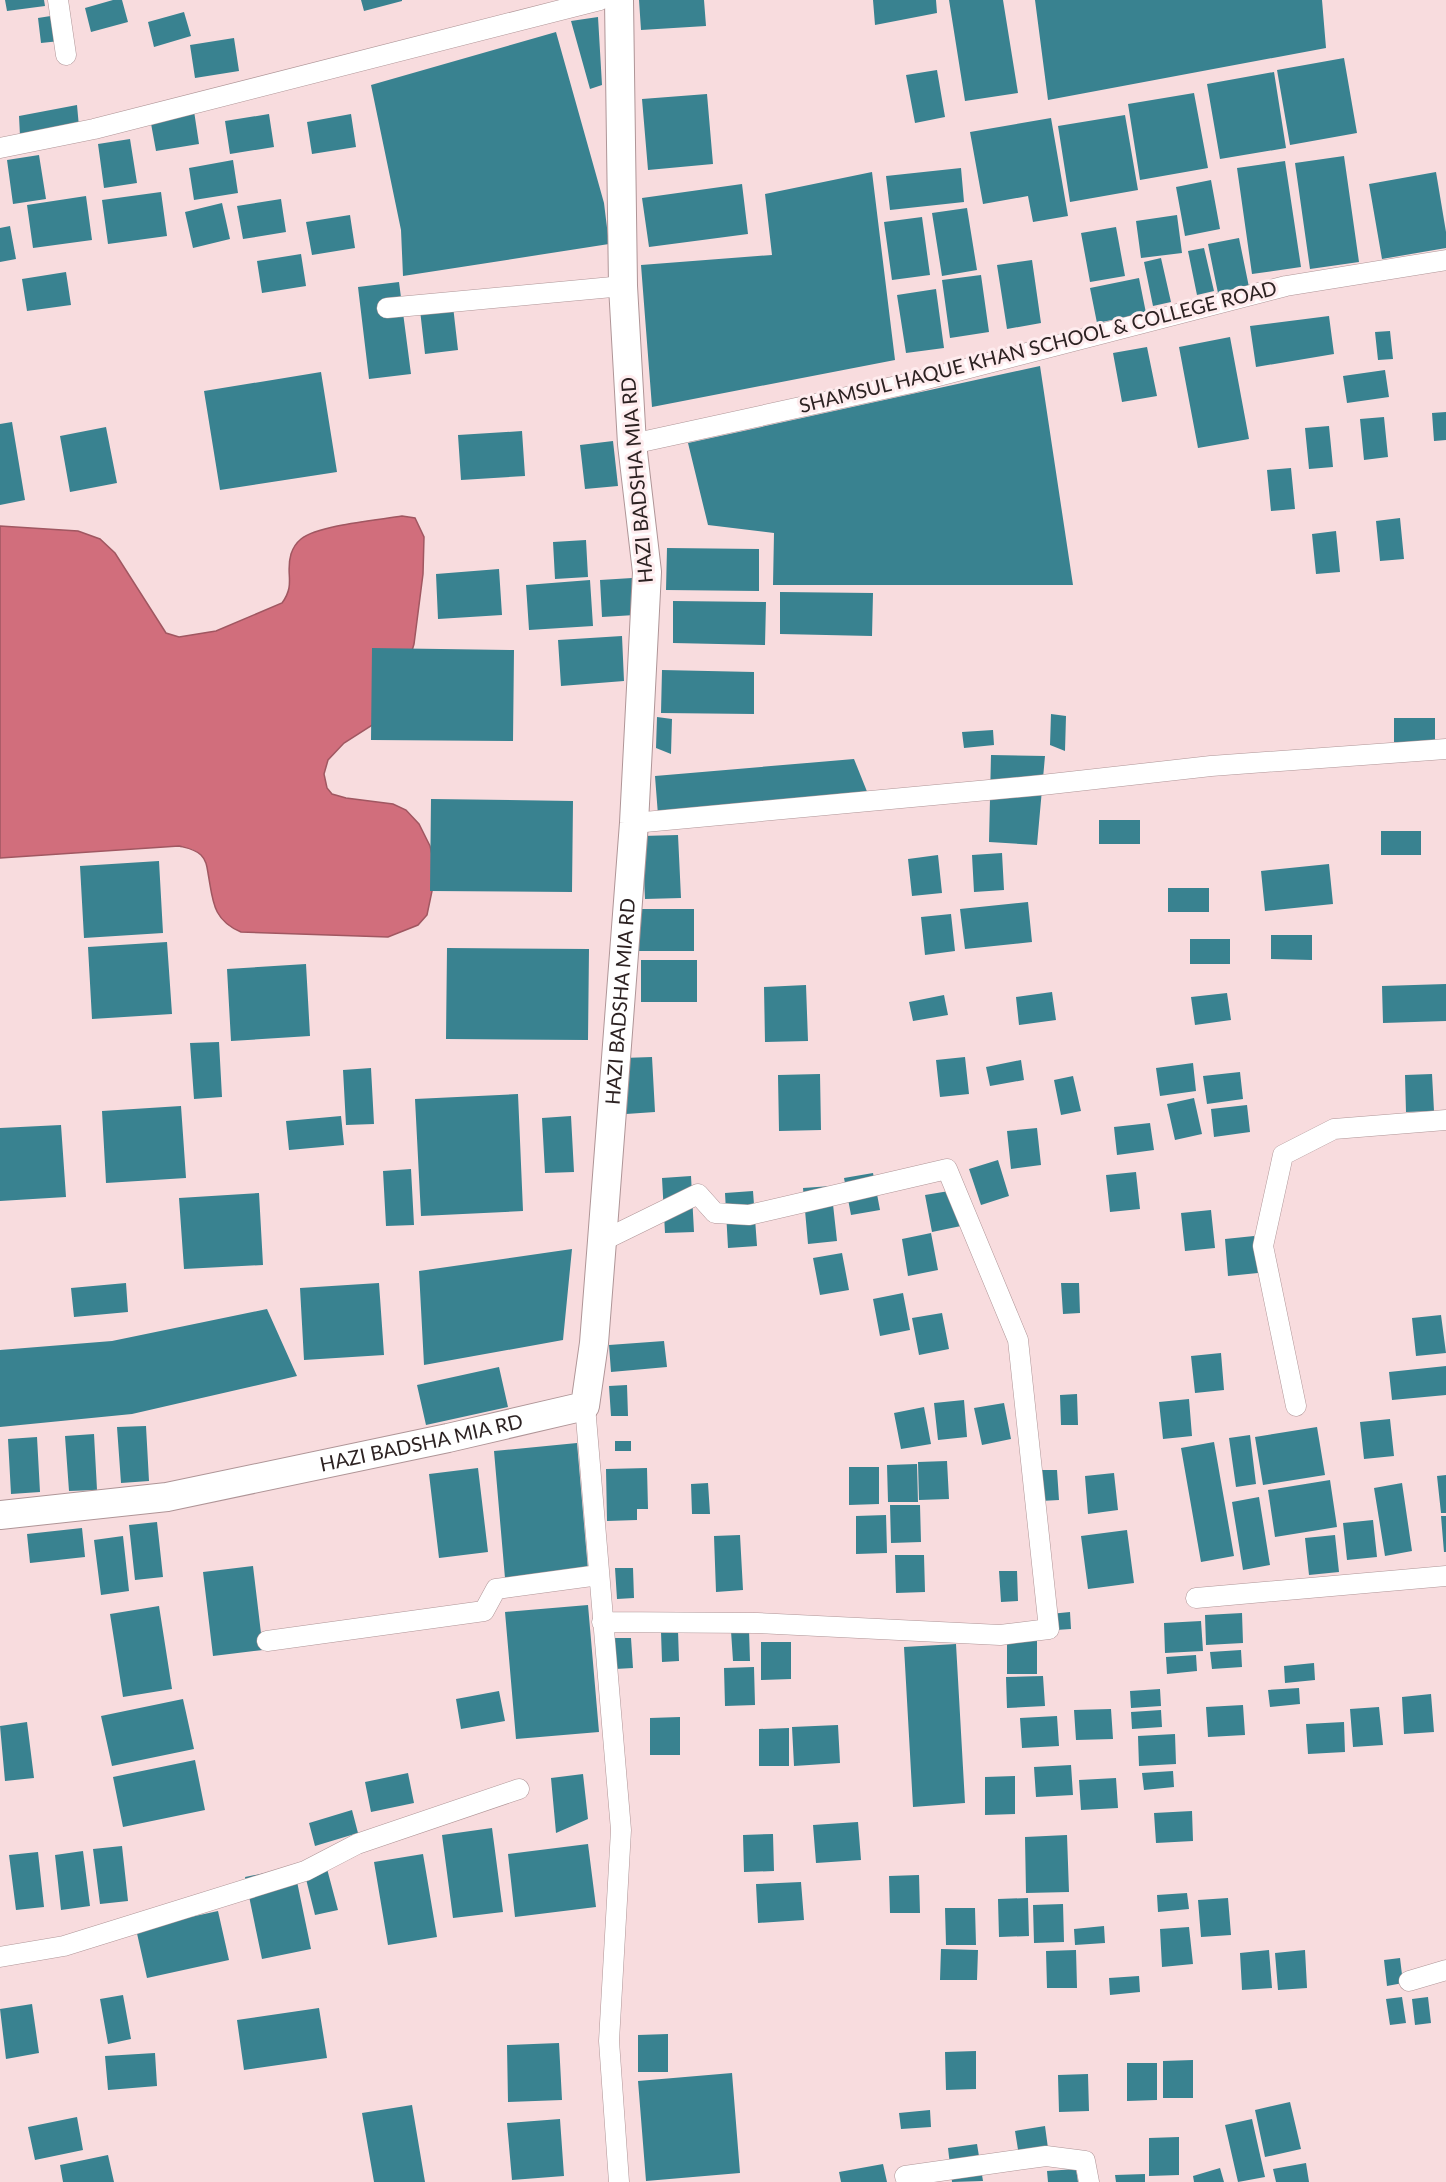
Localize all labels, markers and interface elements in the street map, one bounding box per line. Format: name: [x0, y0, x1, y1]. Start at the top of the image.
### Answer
street label: SHAMSUL HAQUE KHAN SCHOOL & COLLEGE ROAD: [796, 275, 1279, 417]
street label: HAZI BADSHA MIA RD: [615, 376, 657, 584]
street label: HAZI BADSHA MIA RD: [599, 897, 639, 1106]
street label: HAZI BADSHA MIA RD: [317, 1408, 525, 1476]

